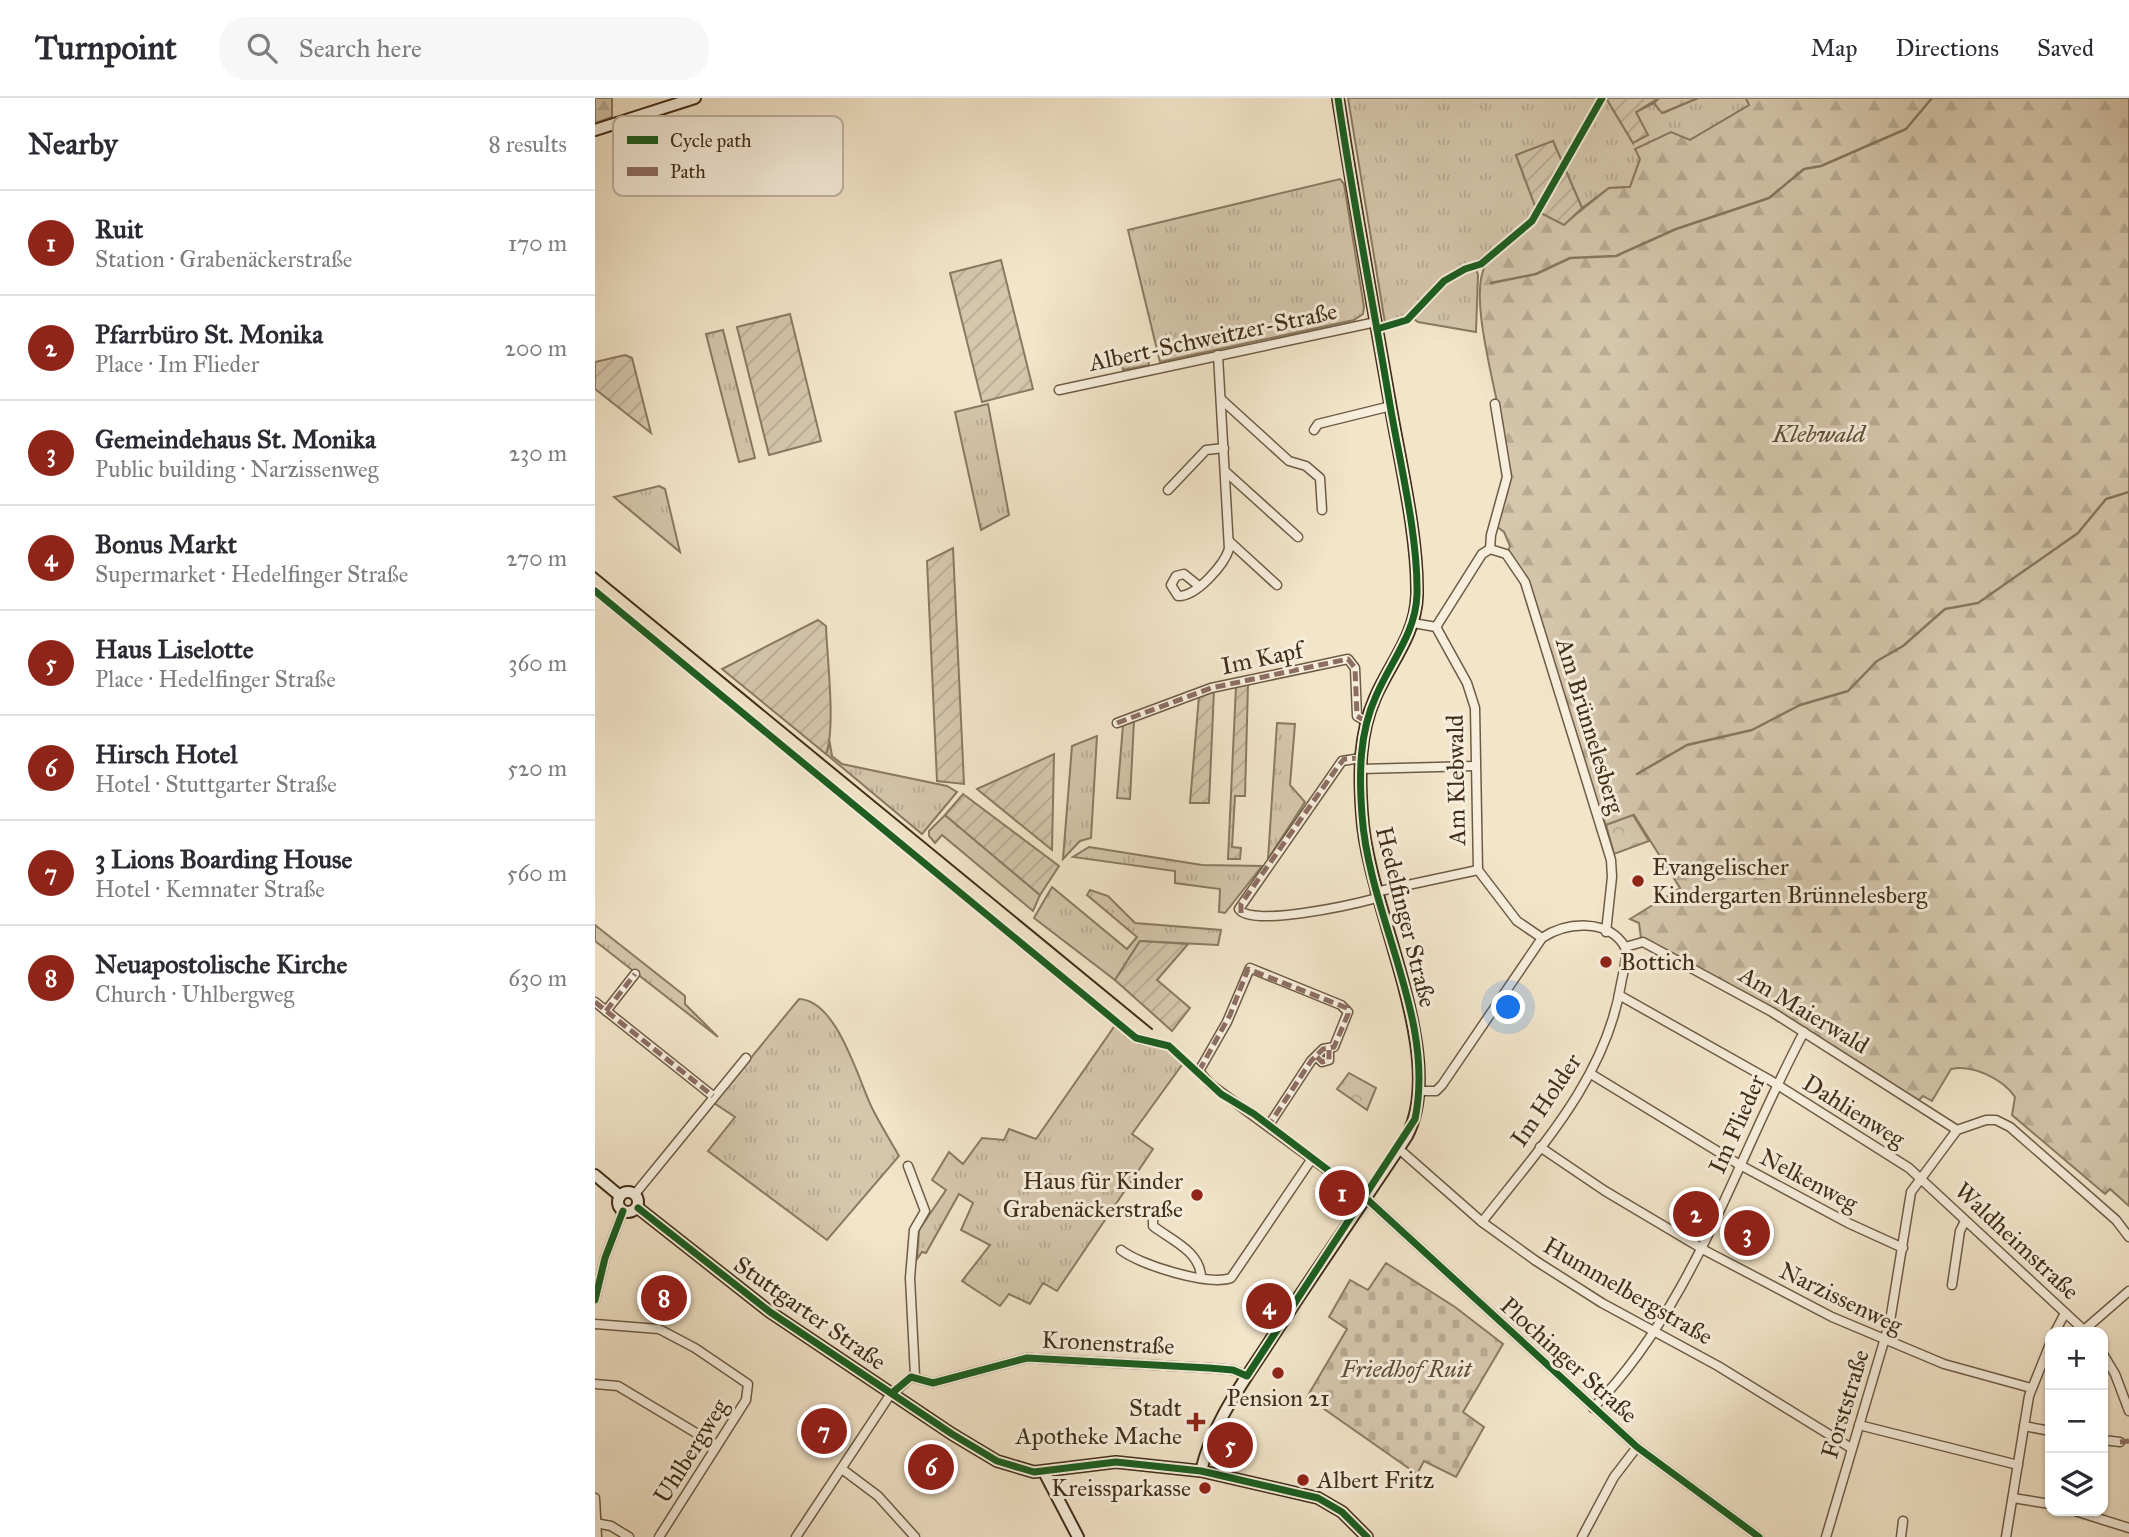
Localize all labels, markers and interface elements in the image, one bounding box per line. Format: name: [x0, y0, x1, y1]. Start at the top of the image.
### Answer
search box: [219, 17, 709, 80]
text: Turnpoint: [35, 28, 177, 68]
icon: search: [243, 29, 281, 67]
text: Search here: [299, 32, 422, 64]
text: Map: [1811, 33, 1858, 63]
text: Directions: [1896, 33, 1999, 63]
text: Saved: [2037, 33, 2094, 63]
legend: [613, 116, 843, 196]
text: Nearby: [28, 126, 118, 162]
text: Cycle path: [670, 129, 752, 152]
text: 8 results: [488, 130, 567, 158]
text: Path: [670, 160, 706, 183]
text: Ruit: [95, 213, 143, 245]
text: 1: [46, 229, 56, 257]
text: 170 m: [508, 229, 567, 257]
text: Station · Grabenäckerstraße: [95, 245, 352, 273]
street label: Albert-Schweitzer-Straße: [1085, 296, 1340, 378]
text: Pfarrbüro St. Monika: [95, 318, 323, 350]
text: 2: [45, 334, 57, 362]
text: 200 m: [505, 334, 567, 362]
text: Place · Im Flieder: [95, 350, 259, 378]
park label: Klebwald: [1772, 419, 1867, 449]
text: Gemeindehaus St. Monika: [95, 423, 376, 455]
text: 3: [46, 439, 56, 467]
text: 230 m: [509, 439, 567, 467]
text: Public building · Narzissenweg: [95, 455, 378, 483]
text: Bonus Markt: [95, 528, 237, 560]
text: 4: [45, 544, 57, 572]
text: 270 m: [506, 544, 567, 572]
text: Supermarket · Hedelfinger Straße: [95, 560, 408, 588]
text: Haus Liselotte: [95, 633, 254, 665]
street label: Im Kapf: [1218, 634, 1309, 681]
street label: Am Brünnelesberg: [1549, 634, 1631, 818]
text: 5: [46, 649, 56, 677]
text: 360 m: [508, 649, 567, 677]
text: Place · Hedelfinger Straße: [95, 665, 336, 693]
street label: Am Klebwald: [1440, 714, 1472, 847]
text: Hirsch Hotel: [95, 738, 237, 770]
text: 6: [45, 754, 57, 782]
text: 520 m: [507, 754, 567, 782]
text: Hotel · Stuttgarter Straße: [95, 770, 337, 798]
street label: Hedelfinger Straße: [1369, 824, 1443, 1010]
text: 3 Lions Boarding House: [95, 843, 352, 875]
place label: Evangelischer Kindergarten Brünnelesberg: [1652, 852, 1928, 910]
text: 7: [45, 859, 57, 887]
text: 560 m: [507, 859, 567, 887]
marker: Evangelischer Kindergarten Brünnelesberg: [1630, 873, 1646, 889]
text: Hotel · Kemnater Straße: [95, 875, 325, 903]
place label: Bottich: [1620, 947, 1695, 977]
text: Neuapostolische Kirche: [95, 948, 347, 980]
marker: Bottich: [1598, 954, 1614, 970]
street label: Am Maierwald: [1733, 959, 1874, 1061]
text: 8: [45, 964, 57, 992]
text: 630 m: [508, 964, 567, 992]
text: Church · Uhlbergweg: [95, 980, 294, 1008]
your location: [1491, 990, 1525, 1024]
street label: Im Holder: [1504, 1048, 1588, 1152]
street label: Dahlienweg: [1797, 1068, 1911, 1155]
street label: Im Flieder: [1702, 1070, 1772, 1178]
street label: Nelkenweg: [1755, 1142, 1864, 1219]
place label: Haus für Kinder Grabenäckerstraße: [1003, 1166, 1183, 1224]
pin: 1: [1319, 1167, 1365, 1219]
street label: Waldheimstraße: [1949, 1176, 2085, 1306]
marker: Haus für Kinder Grabenäckerstraße: [1189, 1187, 1205, 1203]
pin: 2: [1673, 1188, 1719, 1240]
pin: 3: [1724, 1207, 1770, 1259]
street label: Hummelbergstraße: [1538, 1230, 1718, 1352]
street label: Stuttgarter Straße: [728, 1249, 892, 1377]
street label: Narzissenweg: [1774, 1255, 1908, 1341]
pin: 8: [641, 1272, 687, 1324]
pin: 4: [1246, 1280, 1292, 1332]
street label: Plochinger Straße: [1494, 1290, 1644, 1430]
street label: Kronenstraße: [1041, 1325, 1175, 1361]
map controls: [2045, 1327, 2108, 1516]
button: +: [2045, 1327, 2108, 1390]
street label: Forststraße: [1814, 1346, 1876, 1462]
park label: Friedhof Ruit: [1340, 1354, 1473, 1384]
marker: Pension 21: [1270, 1365, 1286, 1381]
place label: Pension 21: [1226, 1383, 1330, 1413]
button: −: [2045, 1390, 2108, 1453]
street label: Uhlbergweg: [647, 1392, 735, 1509]
place label: Stadt Apotheke Mache: [1015, 1393, 1182, 1451]
pin: 7: [801, 1405, 847, 1457]
marker: Stadt Apotheke Mache: [1188, 1414, 1204, 1430]
pin: 5: [1207, 1419, 1253, 1471]
pin: 6: [908, 1441, 954, 1493]
button: layers: [2045, 1453, 2108, 1516]
place label: Albert Fritz: [1316, 1465, 1434, 1495]
marker: Albert Fritz: [1295, 1472, 1311, 1488]
place label: Kreissparkasse: [1051, 1473, 1191, 1503]
marker: Kreissparkasse: [1197, 1480, 1213, 1496]

